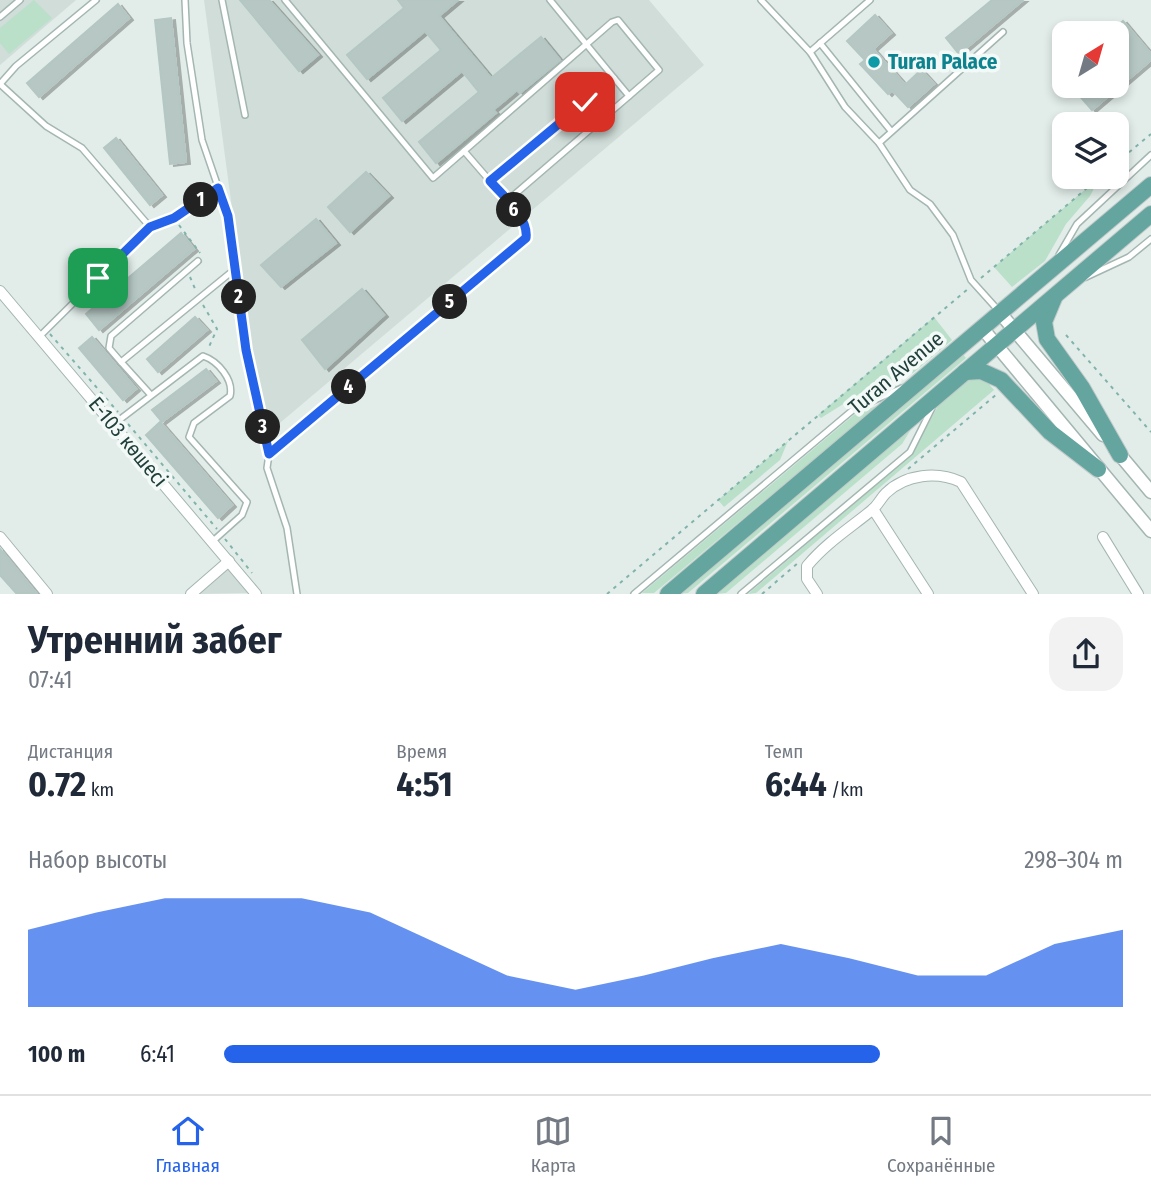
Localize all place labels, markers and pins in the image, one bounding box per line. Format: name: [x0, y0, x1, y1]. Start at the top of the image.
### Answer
place label: Turan Palace: [888, 49, 998, 75]
marker: Turan Palace: [866, 54, 882, 70]
pin: [555, 72, 615, 132]
pin: 1: [184, 182, 218, 218]
pin: 6: [496, 192, 532, 228]
pin: [68, 248, 128, 308]
pin: 2: [222, 280, 256, 314]
pin: 5: [433, 284, 468, 320]
pin: 4: [332, 370, 366, 404]
pin: 3: [246, 410, 280, 444]

